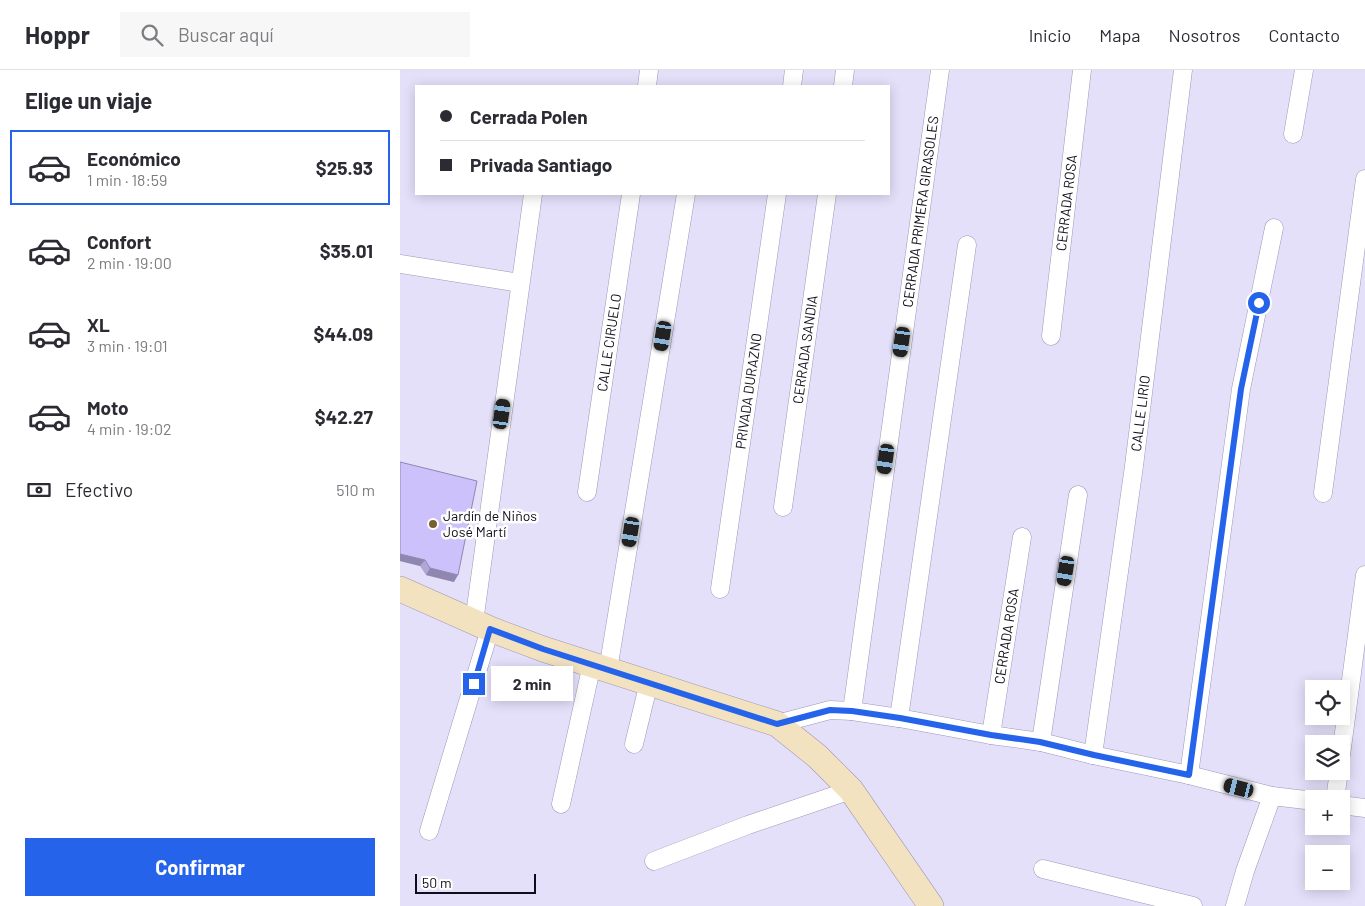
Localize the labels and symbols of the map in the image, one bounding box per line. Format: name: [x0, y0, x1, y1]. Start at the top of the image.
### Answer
street label: CERRADA PRIMERA GIRASOLES: [899, 115, 942, 308]
street label: CERRADA ROSA: [1052, 153, 1080, 252]
street label: CALLE CIRUELO: [593, 292, 624, 393]
route start: [1248, 292, 1270, 314]
street label: CERRADA SANDIA: [789, 294, 821, 405]
car: [653, 320, 672, 352]
car: [892, 326, 911, 358]
street label: PRIVADA DURAZNO: [731, 332, 765, 450]
street label: CALLE LIRIO: [1127, 374, 1153, 452]
car: [492, 398, 511, 430]
car: [876, 443, 895, 475]
place label: Jardín de Niños José Martí: [443, 507, 537, 540]
car: [621, 516, 640, 548]
marker: Jardín de Niños José Martí: [427, 518, 439, 530]
car: [1056, 555, 1075, 587]
street label: CERRADA ROSA: [990, 587, 1022, 685]
callout: 2 min: [492, 666, 574, 702]
route end: [463, 673, 485, 695]
car: [1222, 777, 1255, 799]
scale bar: [415, 871, 536, 894]

